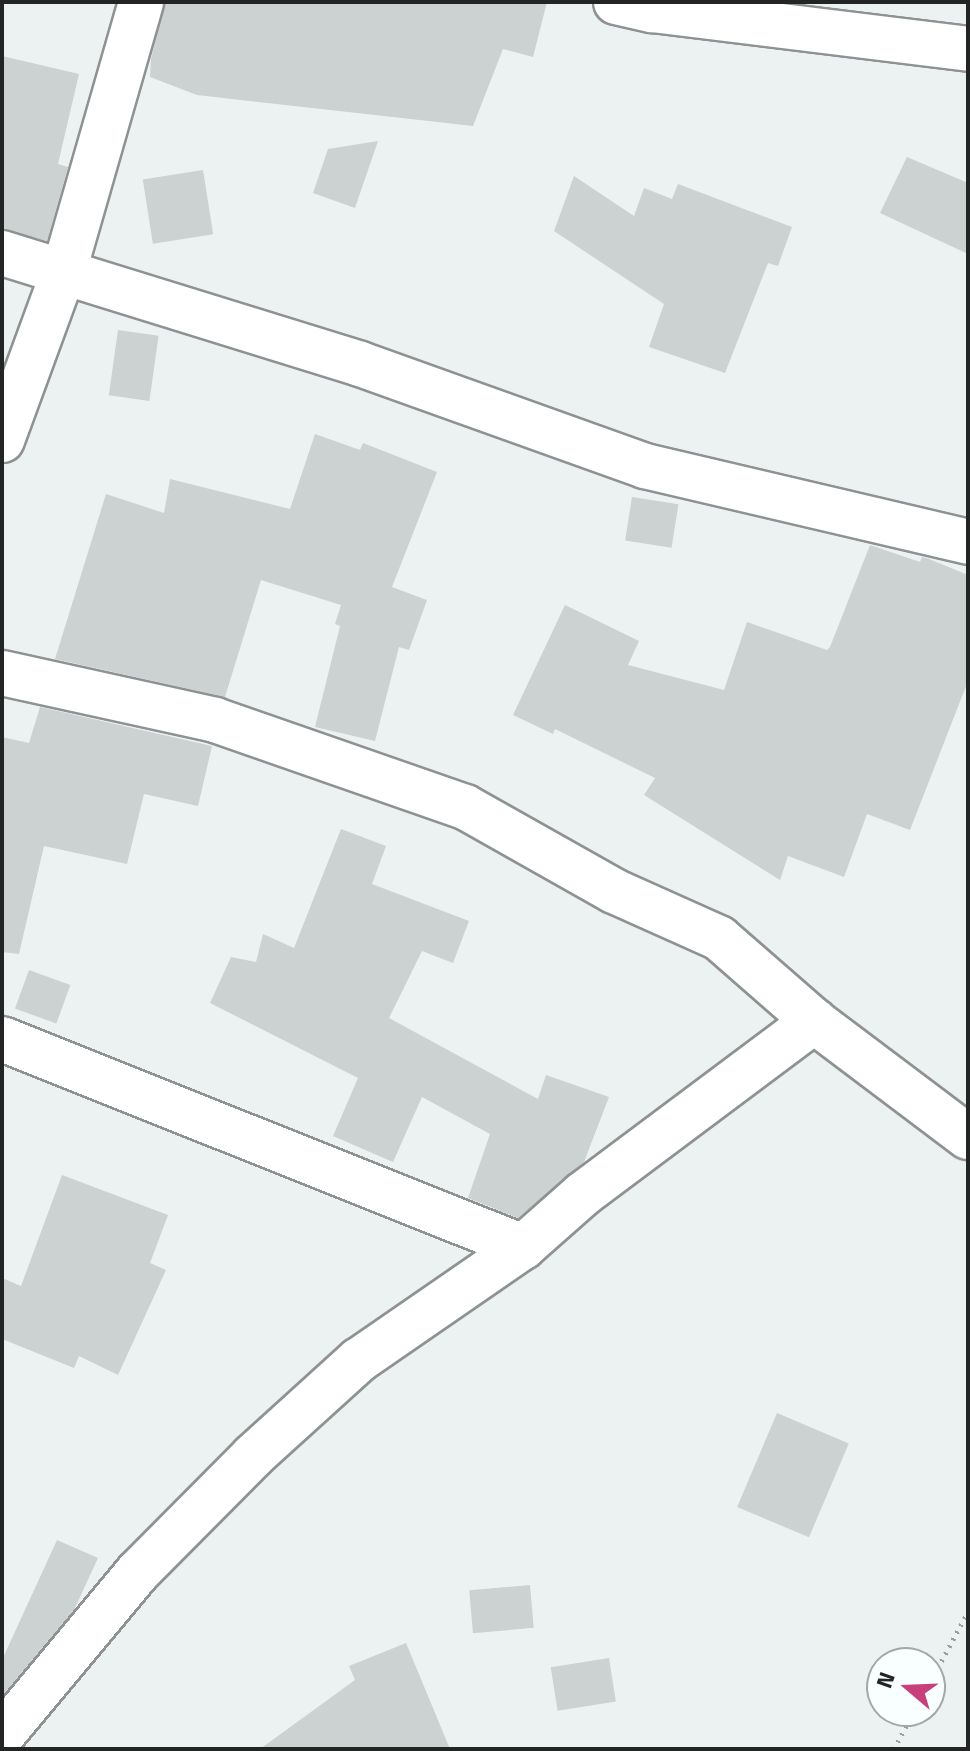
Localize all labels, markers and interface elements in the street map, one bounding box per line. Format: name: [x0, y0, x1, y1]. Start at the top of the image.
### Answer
north arrow: [866, 1647, 946, 1727]
text: N: [867, 1667, 904, 1693]

